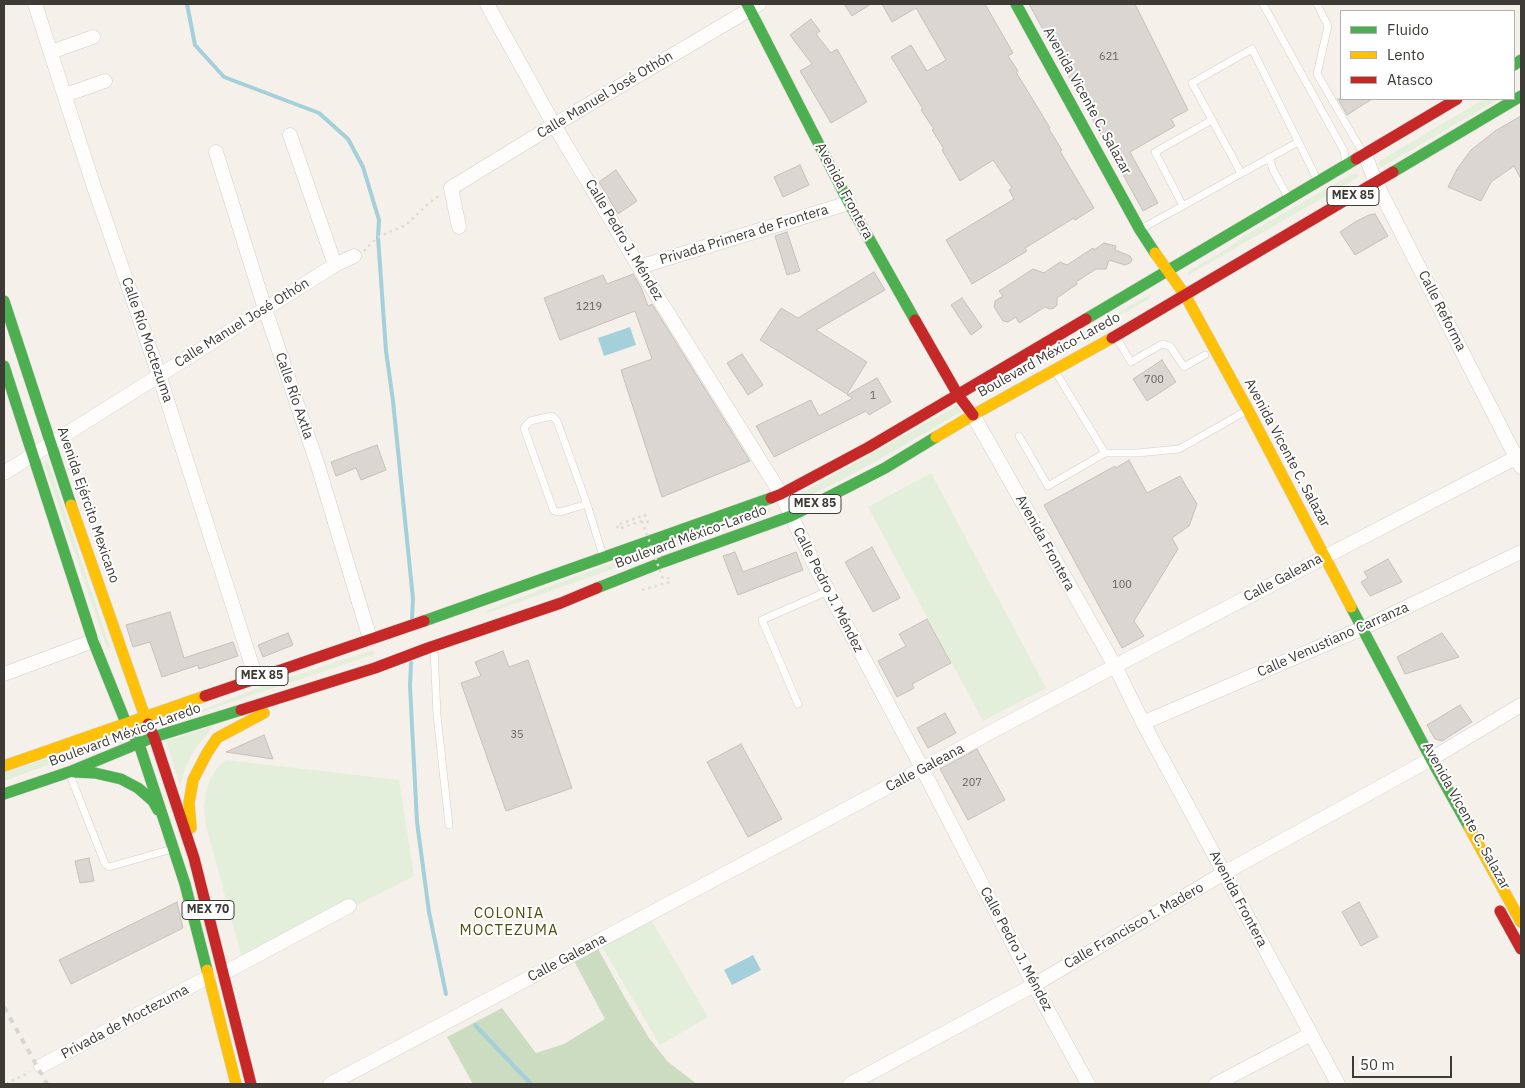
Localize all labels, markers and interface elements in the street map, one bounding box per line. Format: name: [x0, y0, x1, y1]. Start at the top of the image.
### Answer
legend: [1340, 10, 1515, 100]
text: Fluido: [1387, 20, 1429, 39]
street label: Avenida Vicente C. Salazar: [1039, 24, 1135, 178]
text: Lento: [1387, 45, 1425, 64]
street label: Calle Manuel José Othón: [534, 48, 676, 142]
house number: 621: [1099, 50, 1119, 64]
text: Atasco: [1387, 70, 1433, 89]
street label: Avenida Frontera: [811, 140, 877, 242]
street label: Calle Pedro J. Méndez: [581, 176, 667, 304]
road number: MEX 85: [1327, 187, 1379, 206]
street label: Privada Primera de Frontera: [658, 201, 830, 269]
street label: Calle Reforma: [1414, 268, 1470, 354]
street label: Calle Río Moctezuma: [118, 275, 176, 405]
street label: Calle Manuel José Othón: [172, 275, 312, 371]
house number: 1219: [576, 300, 602, 314]
street label: Boulevard México-Laredo: [975, 309, 1123, 401]
street label: Calle Río Axtla: [271, 350, 317, 442]
house number: 700: [1144, 373, 1164, 387]
street label: Avenida Vicente C. Salazar: [1241, 376, 1333, 530]
house number: 1: [870, 389, 876, 403]
street label: Avenida Ejército Mexicano: [53, 425, 123, 585]
street label: Avenida Frontera: [1012, 492, 1078, 594]
road number: MEX 85: [789, 494, 841, 514]
street label: Boulevard México-Laredo: [613, 502, 769, 572]
street label: Calle Pedro J. Méndez: [789, 525, 867, 655]
street label: Calle Galeana: [1241, 550, 1325, 606]
house number: 100: [1112, 578, 1132, 592]
street label: Calle Venustiano Carranza: [1255, 599, 1411, 681]
road number: MEX 85: [236, 666, 288, 686]
street label: Boulevard México-Laredo: [47, 700, 203, 770]
house number: 35: [510, 728, 524, 742]
street label: Avenida Vicente C. Salazar: [1418, 739, 1514, 893]
street label: Calle Galeana: [883, 740, 967, 796]
house number: 207: [962, 776, 982, 790]
street label: Avenida Frontera: [1205, 848, 1271, 950]
street label: Calle Francisco I. Madero: [1061, 879, 1207, 973]
street label: Calle Pedro J. Méndez: [976, 884, 1056, 1014]
road number: MEX 70: [182, 900, 234, 920]
district label: COLONIA MOCTEZUMA: [458, 905, 560, 940]
street label: Calle Galeana: [525, 930, 609, 986]
street label: Privada de Moctezuma: [58, 981, 192, 1063]
scale bar: [1355, 1046, 1455, 1078]
text: 50 m: [1360, 1055, 1395, 1074]

